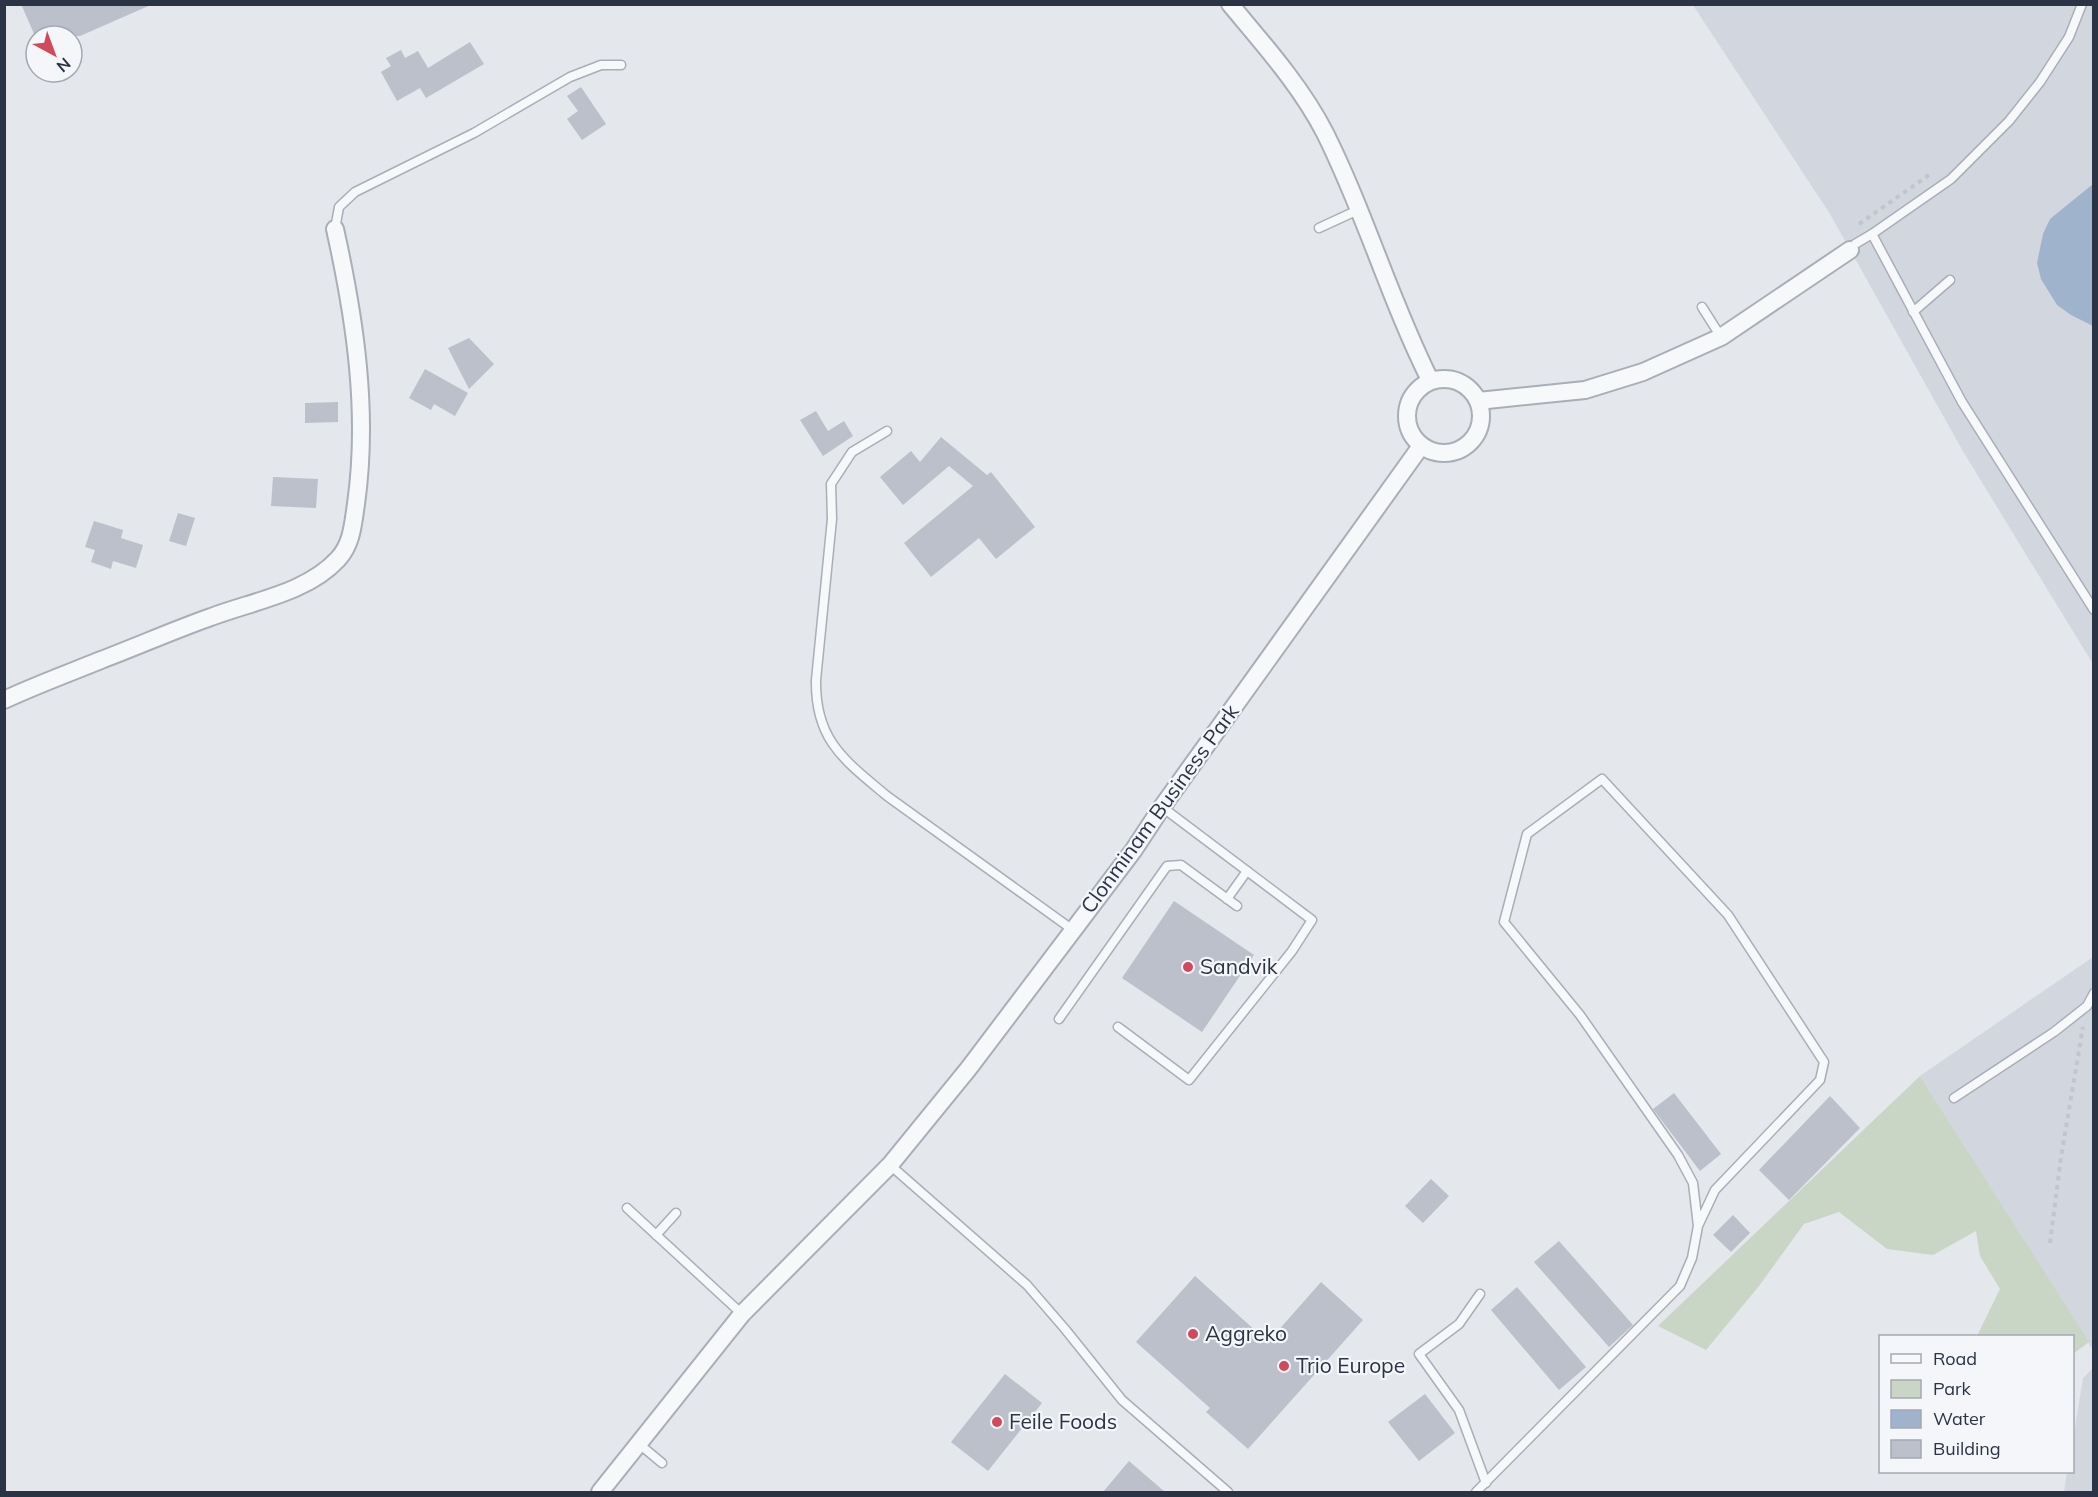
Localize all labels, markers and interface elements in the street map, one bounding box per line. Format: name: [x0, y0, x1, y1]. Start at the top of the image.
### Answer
north arrow: [24, 24, 84, 84]
text: N: [53, 54, 75, 77]
street label: Clonminam Business Park: [1075, 699, 1244, 918]
place label: Sandvik: [1200, 953, 1278, 979]
marker: Sandvik: [1181, 960, 1195, 974]
place label: Aggreko: [1205, 1320, 1287, 1346]
marker: Aggreko: [1186, 1327, 1200, 1341]
legend: [1879, 1335, 2074, 1473]
text: Road: [1933, 1347, 1977, 1370]
place label: Trio Europe: [1296, 1352, 1405, 1378]
marker: Trio Europe: [1277, 1359, 1291, 1373]
text: Park: [1933, 1377, 1972, 1400]
text: Water: [1933, 1407, 1986, 1430]
place label: Feile Foods: [1009, 1408, 1117, 1434]
marker: Feile Foods: [990, 1415, 1004, 1429]
text: Building: [1933, 1437, 2001, 1460]

